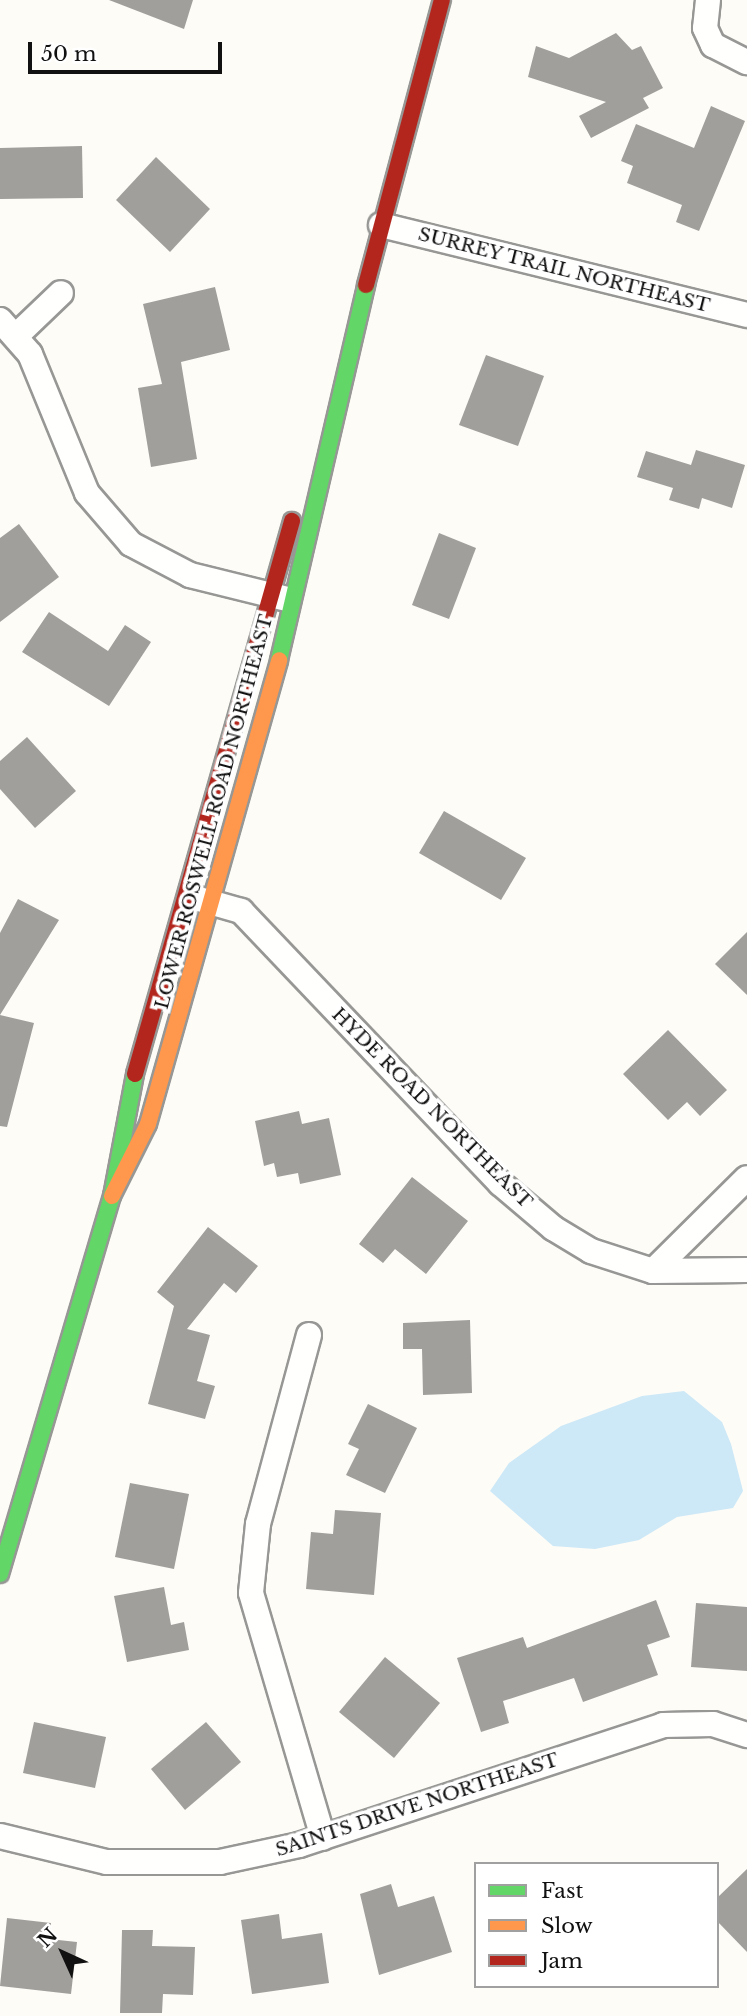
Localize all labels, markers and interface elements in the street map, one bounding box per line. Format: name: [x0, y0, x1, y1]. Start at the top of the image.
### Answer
scale bar: [32, 28, 226, 72]
text: 50 m: [41, 41, 96, 67]
street label: SURREY TRAIL NORTHEAST: [415, 222, 713, 318]
street label: LOWER ROSWELL ROAD NORTHEAST: [150, 612, 278, 1012]
street label: HYDE ROAD NORTHEAST: [327, 1003, 537, 1213]
street label: SAINTS DRIVE NORTHEAST: [273, 1748, 561, 1862]
legend: [474, 1862, 719, 1988]
text: Fast: [541, 1878, 583, 1904]
text: Slow: [541, 1913, 593, 1939]
north arrow: [28, 1918, 98, 1988]
text: N: [33, 1923, 62, 1952]
text: Jam: [541, 1948, 583, 1974]

